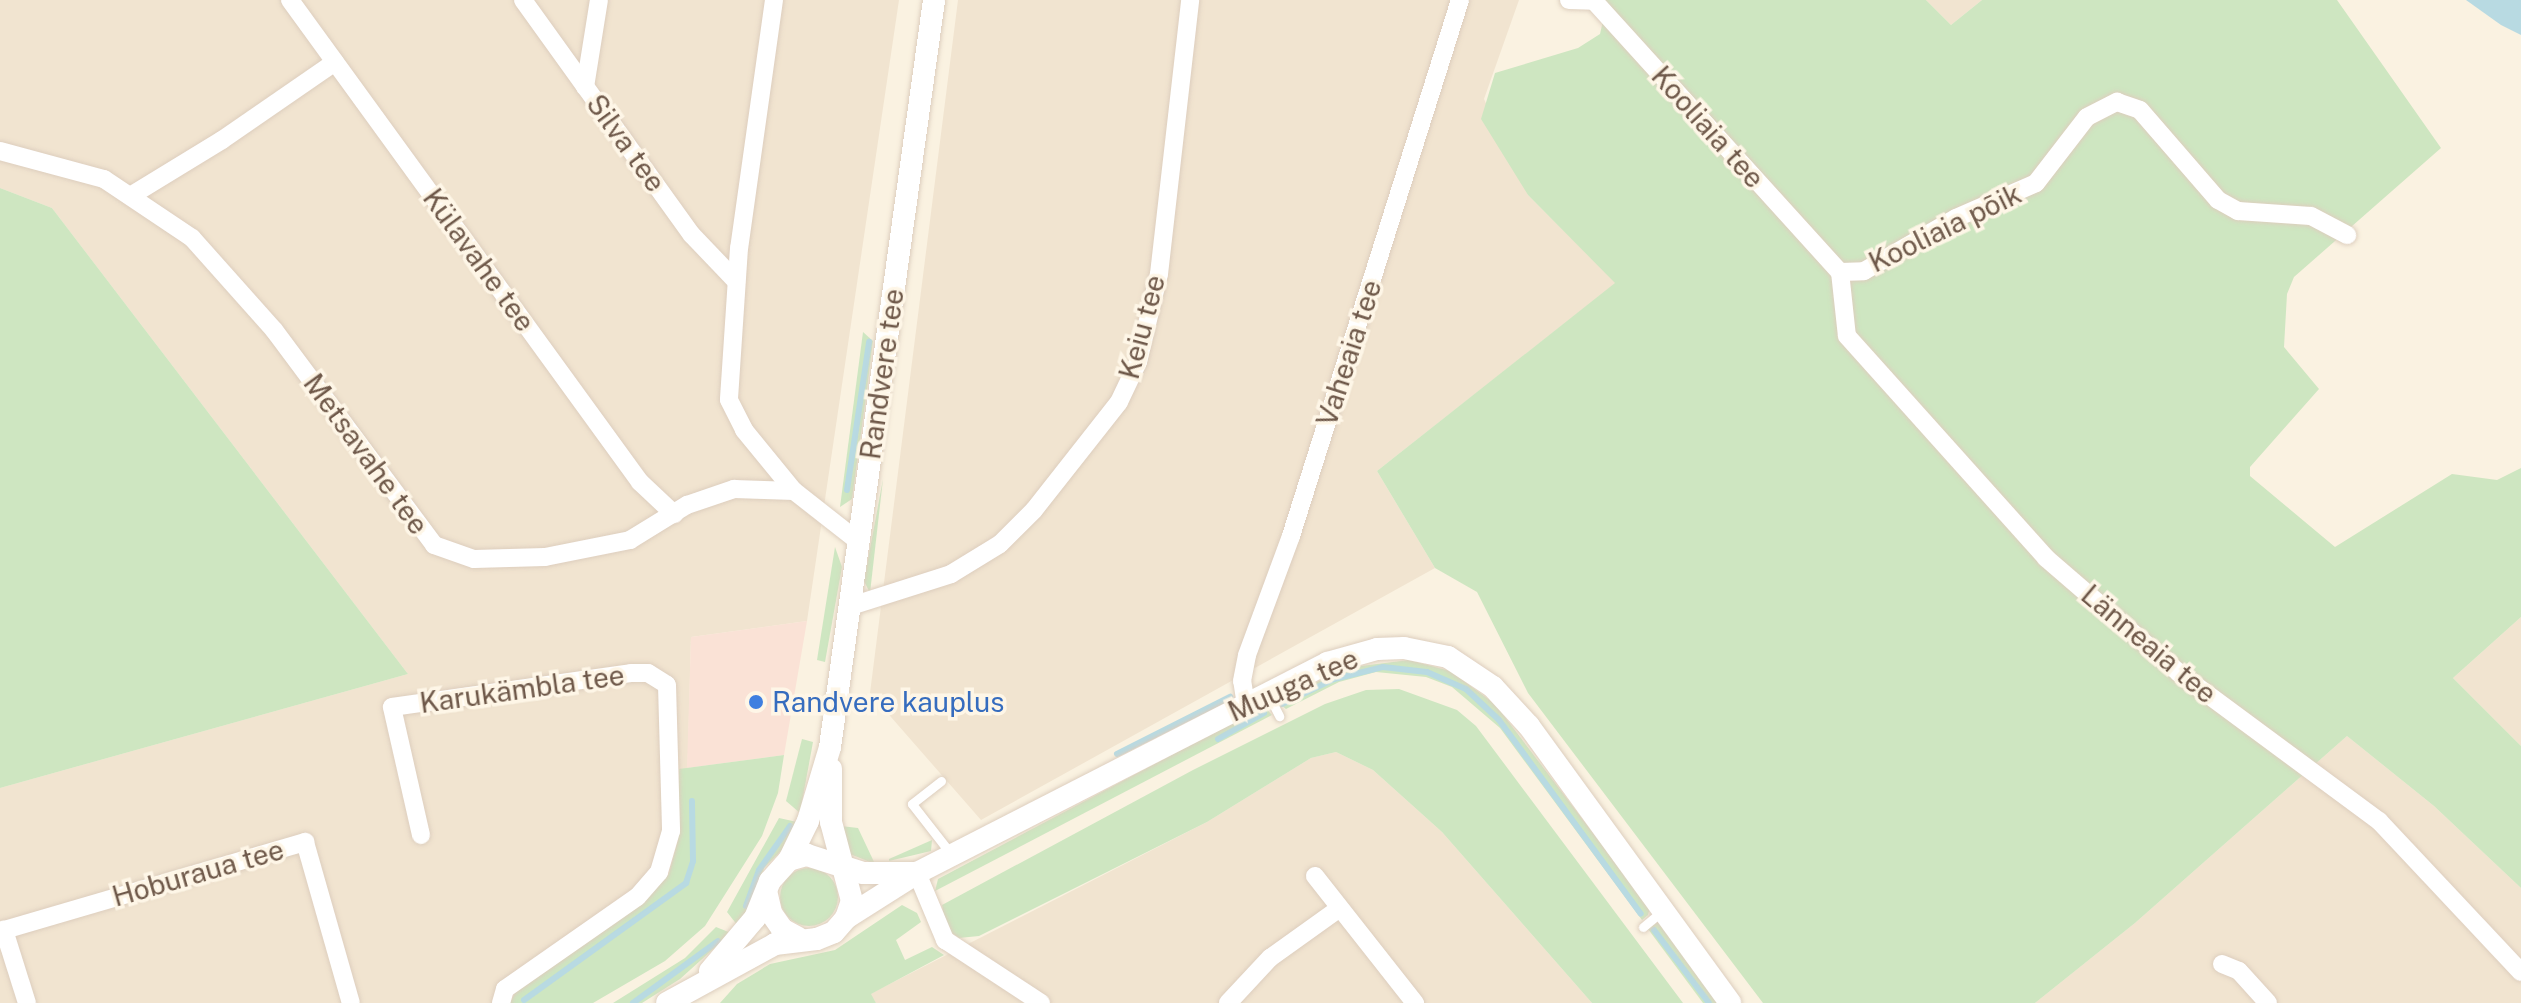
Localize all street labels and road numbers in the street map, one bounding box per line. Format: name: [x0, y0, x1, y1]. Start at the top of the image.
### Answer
street label: Kooliaia tee: [1645, 59, 1771, 195]
street label: Silva tee: [579, 88, 673, 198]
street label: Kooliaia põik: [1863, 177, 2027, 279]
street label: Külavahe tee: [416, 182, 542, 338]
street label: Keiu tee: [1112, 271, 1172, 383]
street label: Vaheaia tee: [1310, 276, 1388, 430]
street label: Randvere tee: [853, 286, 911, 462]
street label: Metsavahe tee: [297, 367, 435, 541]
street label: Länneaia tee: [2075, 578, 2223, 710]
street label: Muuga tee: [1223, 641, 1363, 729]
street label: Karukämbla tee: [417, 658, 627, 720]
street label: Hoburaua tee: [108, 832, 288, 914]

